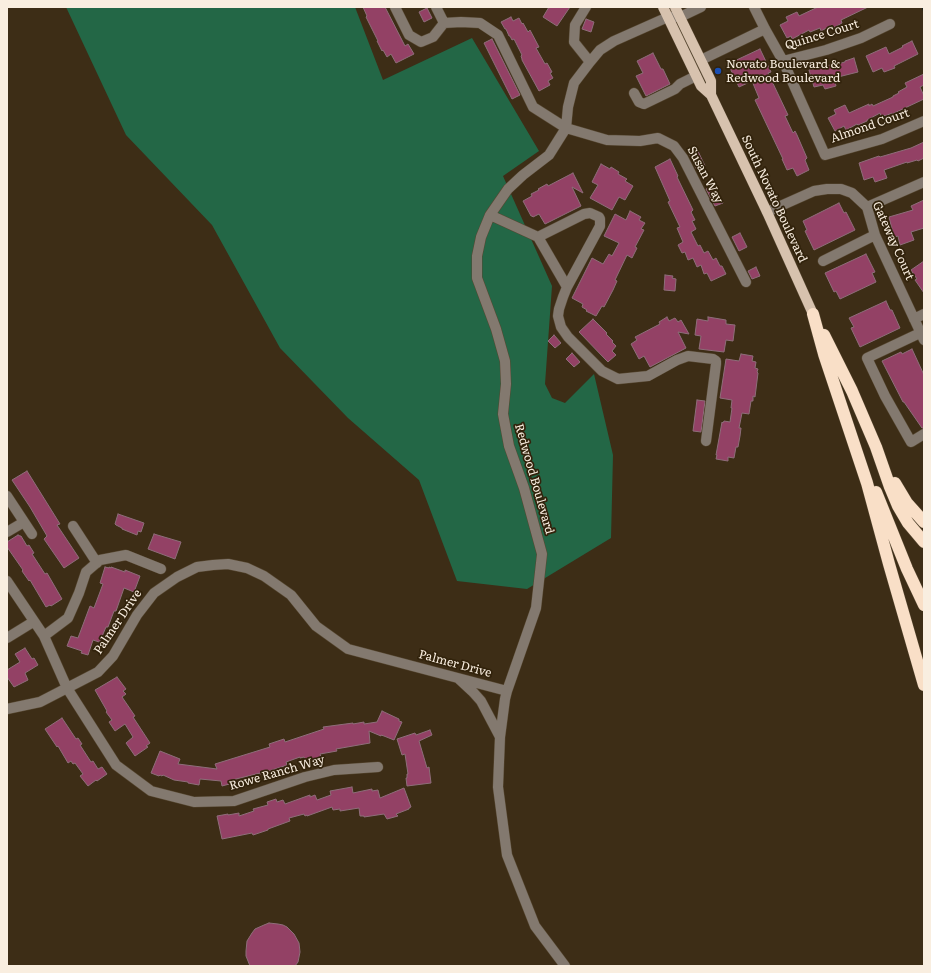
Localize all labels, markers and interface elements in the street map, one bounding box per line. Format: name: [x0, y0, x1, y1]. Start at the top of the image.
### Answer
street label: Quince Court: [783, 17, 861, 53]
place label: Novato Boulevard & Redwood Boulevard: [726, 57, 840, 85]
marker: Novato Boulevard & Redwood Boulevard: [713, 66, 723, 76]
street label: Almond Court: [829, 106, 911, 146]
street label: South Novato Boulevard: [738, 133, 810, 265]
street label: Susan Way: [684, 144, 726, 206]
street label: Gateway Court: [869, 199, 917, 283]
street label: Redwood Boulevard: [511, 422, 557, 536]
street label: Palmer Drive: [91, 587, 145, 657]
street label: Palmer Drive: [417, 647, 493, 681]
street label: Rowe Ranch Way: [228, 752, 326, 794]

